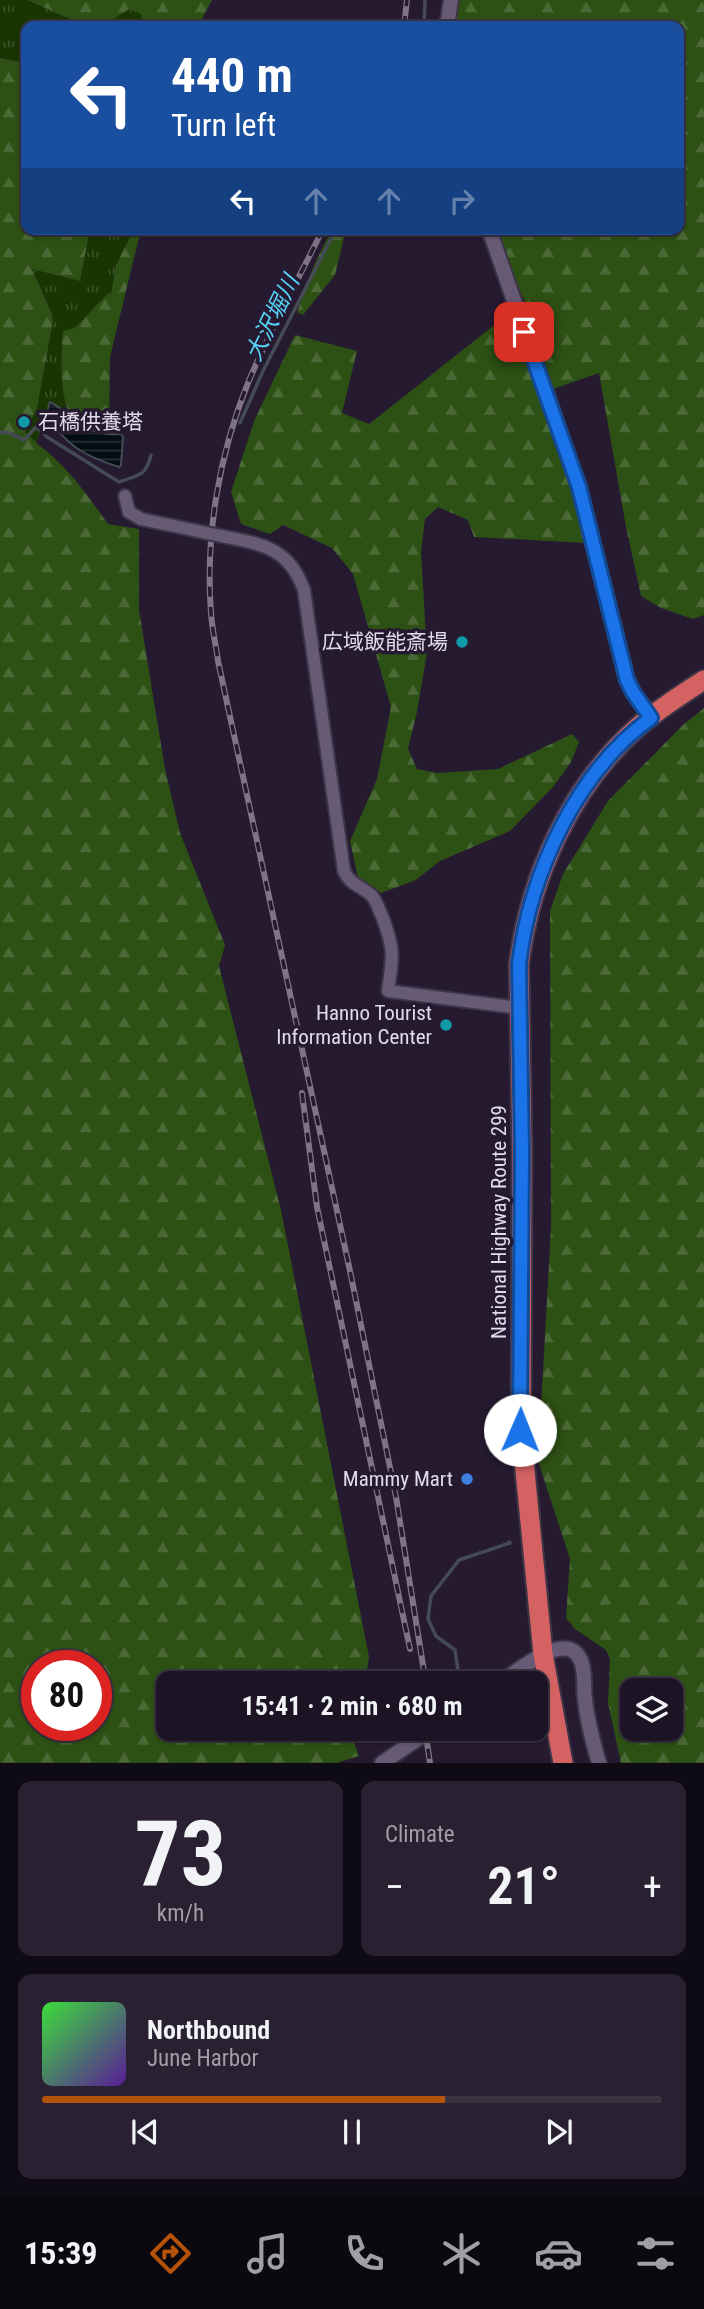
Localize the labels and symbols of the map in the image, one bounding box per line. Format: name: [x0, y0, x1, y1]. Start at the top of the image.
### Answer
water label: 大沢堀川: [240, 268, 306, 365]
pin: [494, 302, 554, 362]
place label: 石橋供養塔: [38, 410, 143, 434]
marker: 石橋供養塔: [16, 414, 32, 430]
place label: 広域飯能斎場: [322, 630, 448, 654]
marker: 広域飯能斎場: [454, 634, 470, 650]
place label: Hanno Tourist Information Center: [276, 1001, 432, 1049]
marker: Hanno Tourist Information Center: [438, 1017, 454, 1033]
street label: National Highway Route 299: [487, 1105, 511, 1339]
position arrow: [483, 1393, 557, 1467]
place label: Mammy Mart: [343, 1467, 453, 1491]
marker: Mammy Mart: [459, 1471, 475, 1487]
speed limit sign: 80: [21, 1650, 112, 1741]

